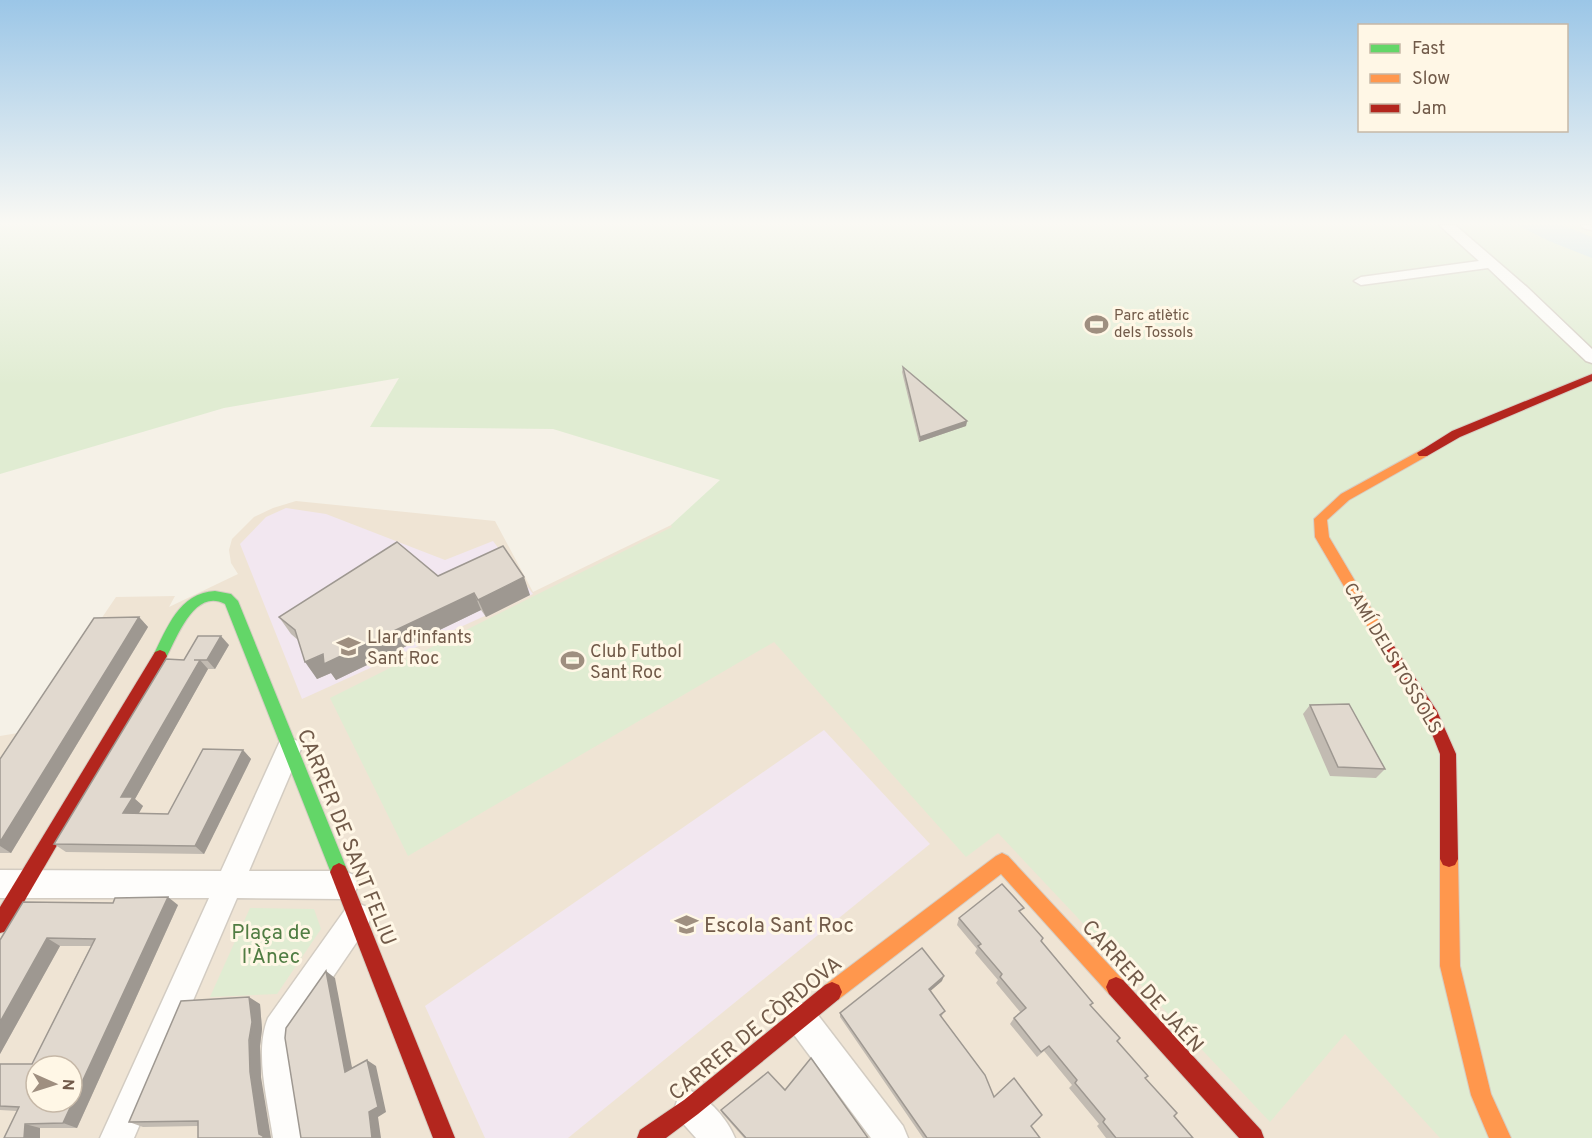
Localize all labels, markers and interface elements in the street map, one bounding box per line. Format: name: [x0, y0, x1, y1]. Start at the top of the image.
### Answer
legend: [1358, 24, 1568, 132]
text: Fast: [1412, 38, 1445, 61]
text: Slow: [1412, 68, 1450, 91]
text: Jam: [1412, 98, 1447, 121]
place label: Parc atlètic dels Tossols: [1114, 307, 1193, 343]
sports icon: Parc atlètic dels Tossols: [1083, 311, 1109, 337]
street label: CAMÍ DELS TOSSOLS: [1338, 578, 1448, 738]
place label: Llar d'infants Sant Roc: [367, 627, 472, 671]
school or university icon: Llar d'infants Sant Roc: [336, 634, 362, 660]
place label: Club Futbol Sant Roc: [590, 641, 682, 685]
sports icon: Club Futbol Sant Roc: [559, 648, 585, 674]
street label: CARRER DE SANT FELIU: [290, 725, 401, 950]
school or university icon: Escola Sant Roc: [673, 912, 699, 938]
place label: Escola Sant Roc: [704, 913, 854, 940]
street label: CARRER DE JAÉN: [1075, 914, 1209, 1059]
park label: Plaça de l'Ànec: [231, 920, 311, 971]
street label: CARRER DE CÒRDOVA: [663, 950, 848, 1107]
north arrow: [24, 1054, 84, 1114]
text: N: [57, 1078, 77, 1091]

